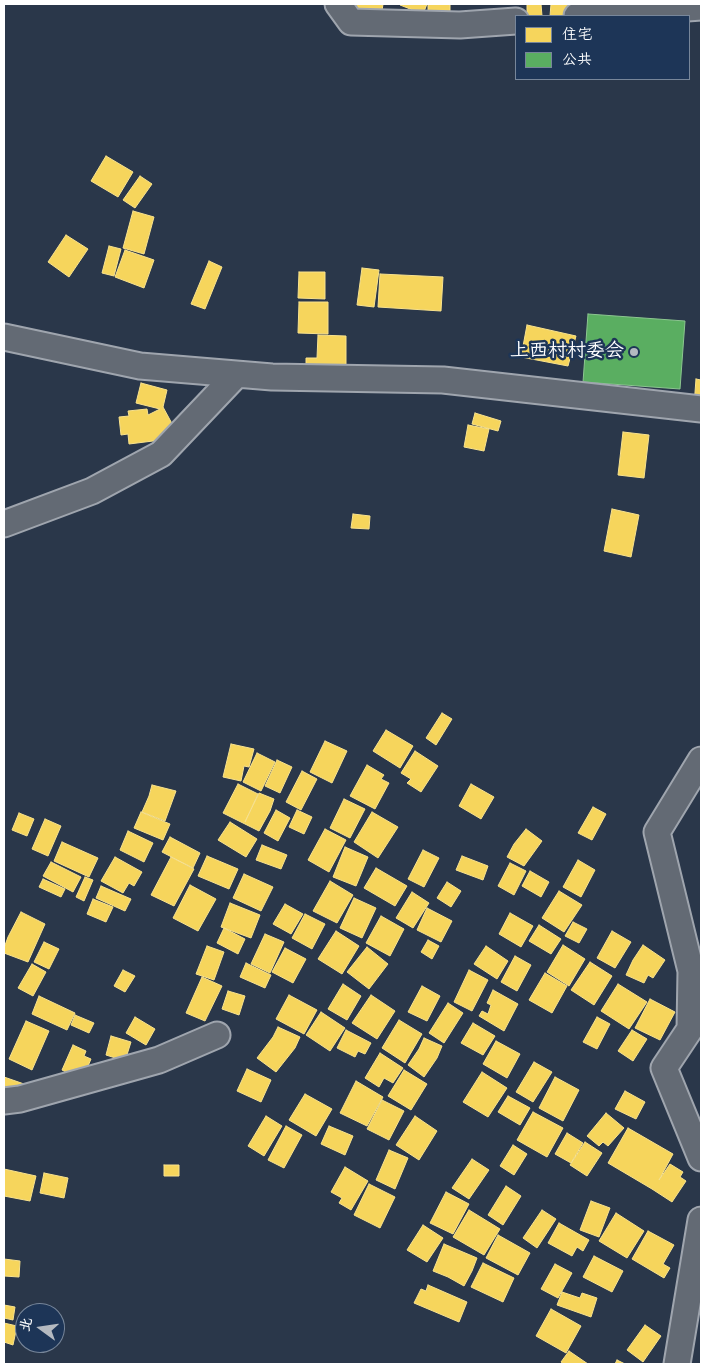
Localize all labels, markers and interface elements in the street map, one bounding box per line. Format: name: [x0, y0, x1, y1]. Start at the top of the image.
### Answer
legend: [515, 15, 690, 80]
text: 住宅: [562, 24, 592, 45]
text: 公共: [562, 49, 592, 70]
place label: 上西村村委会: [510, 341, 624, 363]
marker: 上西村村委会: [628, 346, 640, 358]
north arrow: [15, 1303, 65, 1353]
text: 北: [15, 1315, 38, 1334]

